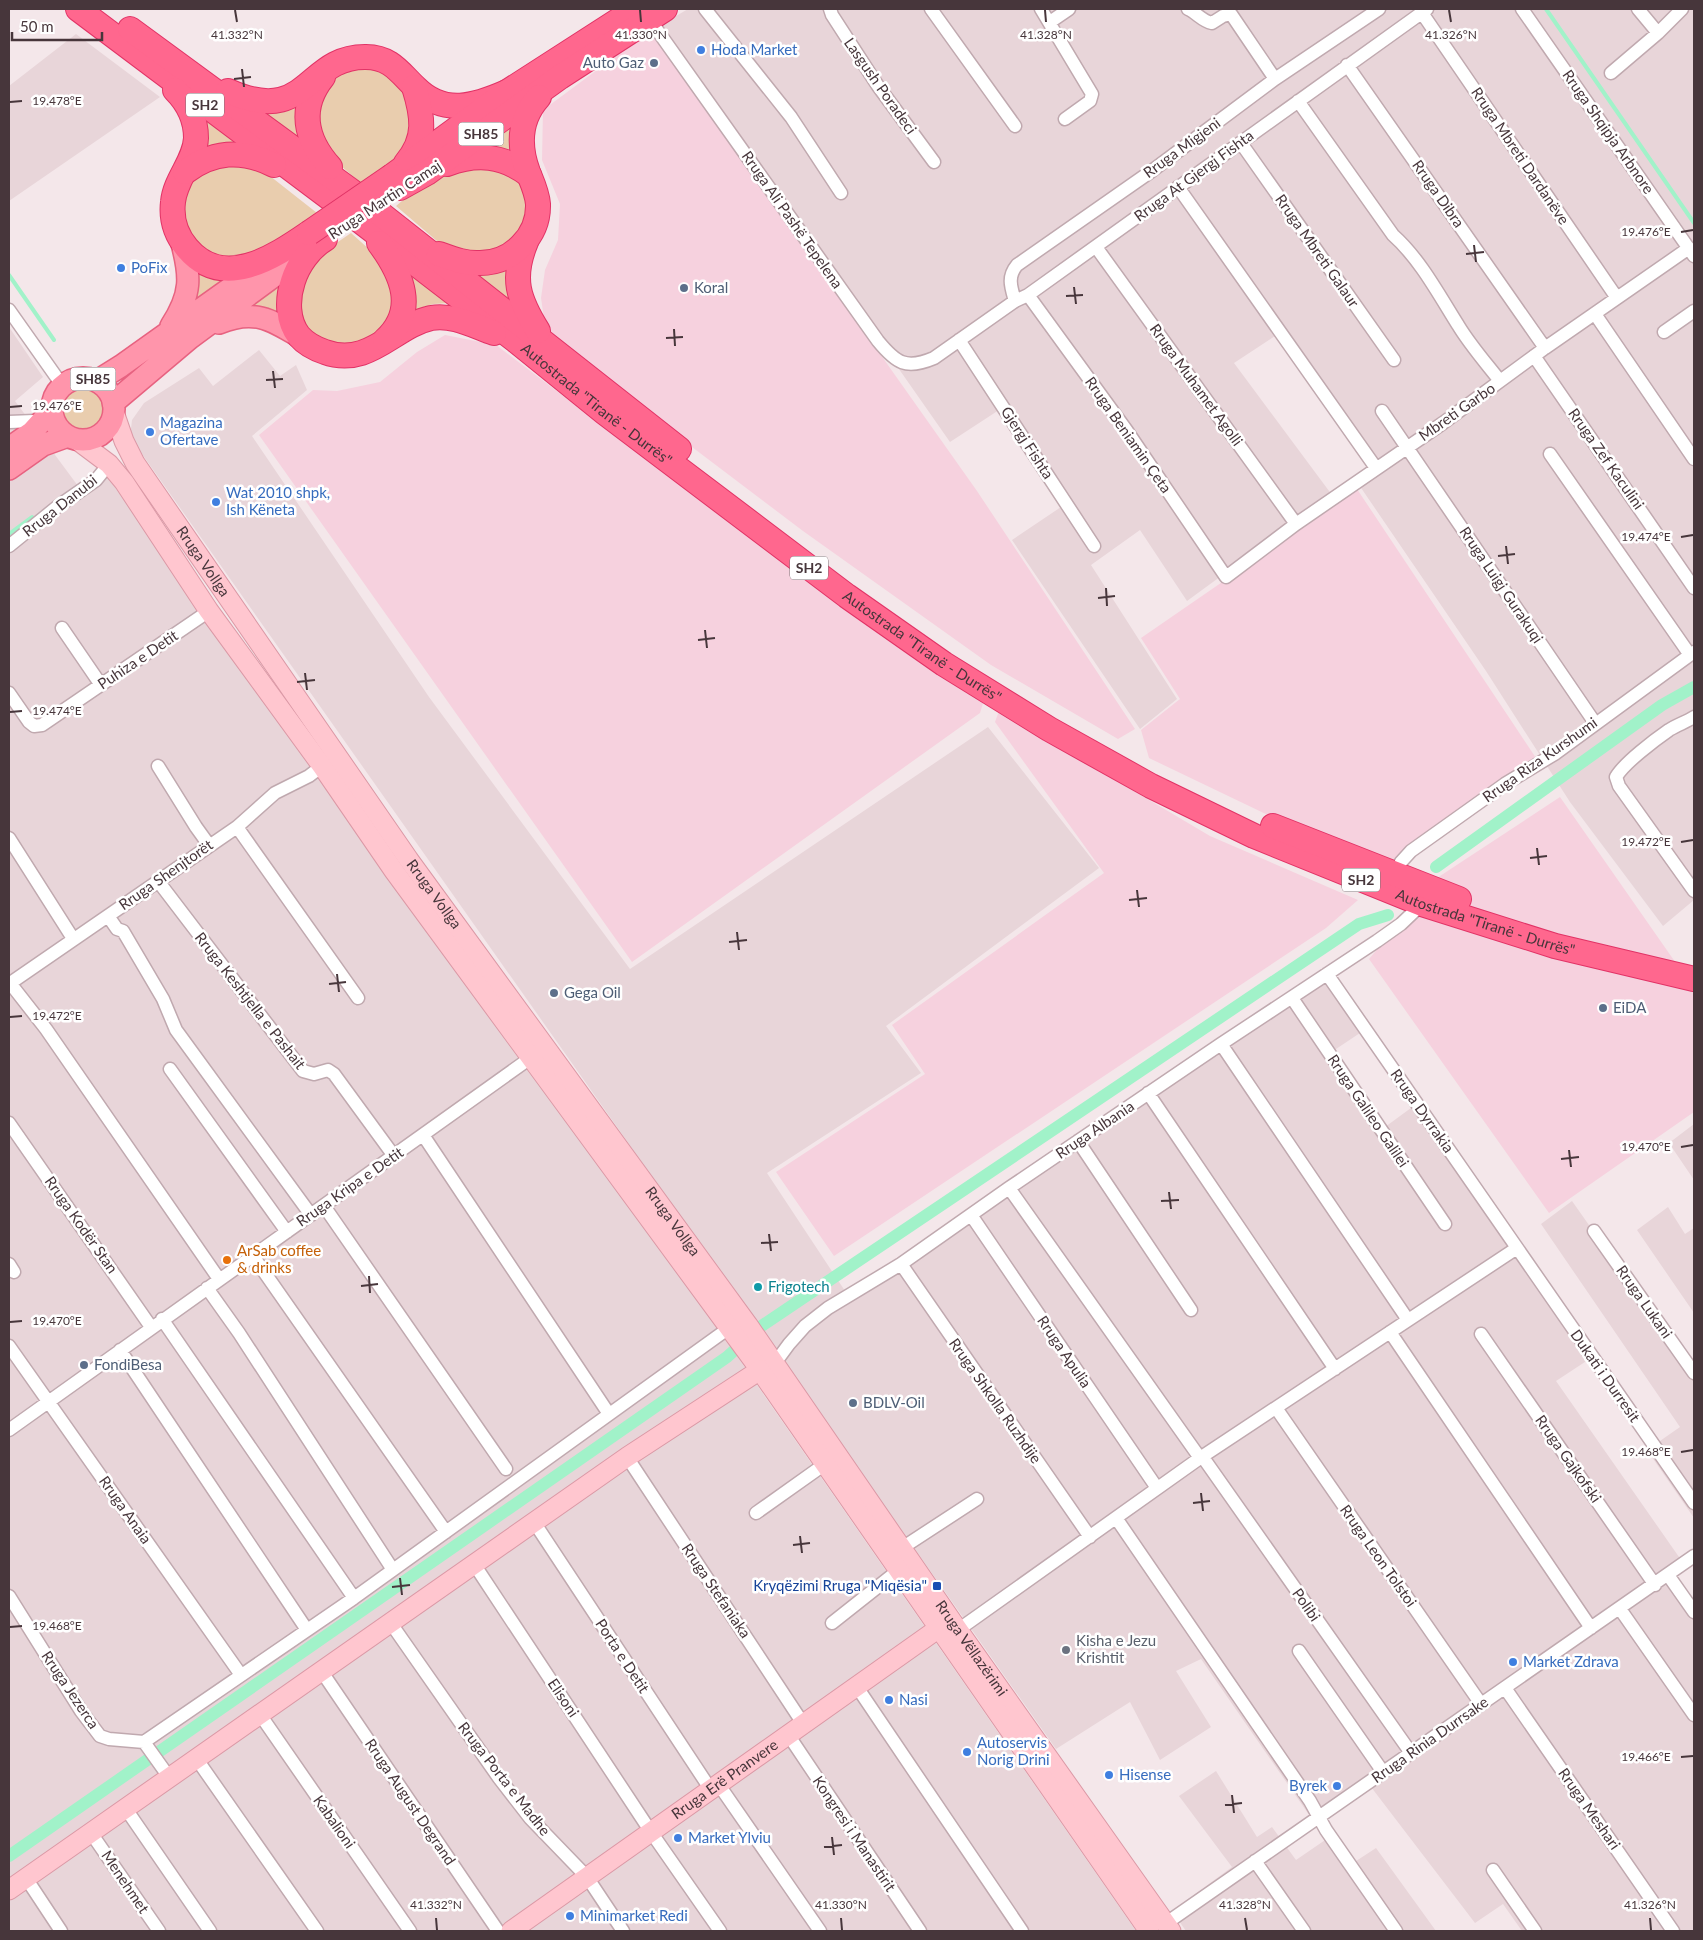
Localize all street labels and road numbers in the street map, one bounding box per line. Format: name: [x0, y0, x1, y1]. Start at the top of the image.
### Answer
street label: Lasgush Poradeci: [841, 34, 921, 137]
street label: Rruga Shqipja Arbnore: [1559, 66, 1658, 197]
street label: Rruga Mbreti Dardanëve: [1468, 83, 1574, 228]
road number: SH2: [186, 94, 224, 116]
street label: Rruga Migjeni: [1139, 113, 1223, 181]
road number: SH85: [458, 122, 504, 146]
street label: Rruga At Gjergj Fishta: [1130, 126, 1257, 225]
street label: Rruga Ali Pashë Tepelena: [738, 147, 847, 292]
street label: Rruga Martin Camaj: [325, 156, 444, 242]
street label: Rruga Dibra: [1409, 156, 1469, 231]
street label: Rruga Mbreti Galaur: [1272, 190, 1364, 311]
street label: Rruga Muhamet Agolli: [1147, 320, 1247, 449]
street label: Autostrada "Tiranë - Durrës": [518, 339, 676, 469]
road number: SH85: [70, 368, 116, 390]
street label: Rruga Beniamin Çeta: [1082, 373, 1176, 496]
street label: Mbreti Garbo: [1415, 378, 1498, 444]
street label: Gjergj Fishta: [998, 403, 1058, 482]
street label: Rruga Zef Kaculini: [1565, 404, 1648, 513]
street label: Rruga Danubi: [19, 471, 100, 540]
street label: Rruga Vollga: [173, 522, 234, 600]
street label: Rruga Luigj Gurakuqi: [1456, 523, 1548, 646]
road number: SH2: [790, 556, 828, 580]
street label: Autostrada "Tiranë - Durrës": [840, 586, 1005, 705]
street label: Puhiza e Detit: [94, 625, 181, 693]
street label: Rruga Riza Kurshumi: [1479, 713, 1600, 805]
street label: Rruga Shenjtorët: [115, 835, 216, 913]
street label: Rruga Vollga: [403, 855, 466, 932]
road number: SH2: [1342, 868, 1380, 892]
street label: Autostrada "Tiranë - Durrës": [1393, 884, 1577, 958]
street label: Rruga Keshtjella e Pashait: [192, 928, 310, 1073]
street label: Rruga Galileo Galilei: [1324, 1051, 1413, 1170]
street label: Rruga Dyrrakia: [1387, 1065, 1458, 1156]
street label: Rruga Albania: [1052, 1096, 1137, 1162]
street label: Rruga Kripa e Detit: [292, 1142, 407, 1230]
street label: Rruga Kodër Stan: [42, 1172, 122, 1276]
street label: Rruga Vollga: [642, 1183, 705, 1259]
street label: Rruga Lukani: [1613, 1261, 1677, 1341]
street label: Rruga Apulia: [1034, 1312, 1096, 1391]
street label: Dukati i Durresit: [1567, 1326, 1645, 1426]
street label: Rruga Shkolla Ruzhdije: [946, 1334, 1046, 1467]
street label: Rruga Gajkofski: [1532, 1411, 1606, 1506]
street label: Rruga Anaia: [96, 1472, 156, 1547]
street label: Rruga Leon Tolstoi: [1337, 1501, 1421, 1610]
street label: Rruga Stefaniaka: [679, 1540, 755, 1641]
street label: Polibi: [1289, 1584, 1325, 1624]
street label: Rruga Vëllazërimi: [932, 1596, 1012, 1699]
street label: Porta e Detit: [592, 1615, 654, 1696]
street label: Rruga Jezerca: [38, 1647, 103, 1732]
street label: Elisoni: [544, 1675, 583, 1720]
street label: Rruga Rinia Durrsake: [1368, 1692, 1491, 1786]
street label: Rruga Porta e Madhe: [455, 1718, 555, 1839]
street label: Rruga August Degrand: [362, 1735, 460, 1868]
street label: Rruga Erë Pranvere: [668, 1735, 781, 1823]
street label: Rruga Meshari: [1555, 1764, 1624, 1853]
street label: Kongresi i Manastirit: [809, 1772, 901, 1895]
street label: Kabalioni: [310, 1791, 360, 1852]
street label: Menehmet: [98, 1847, 154, 1917]

